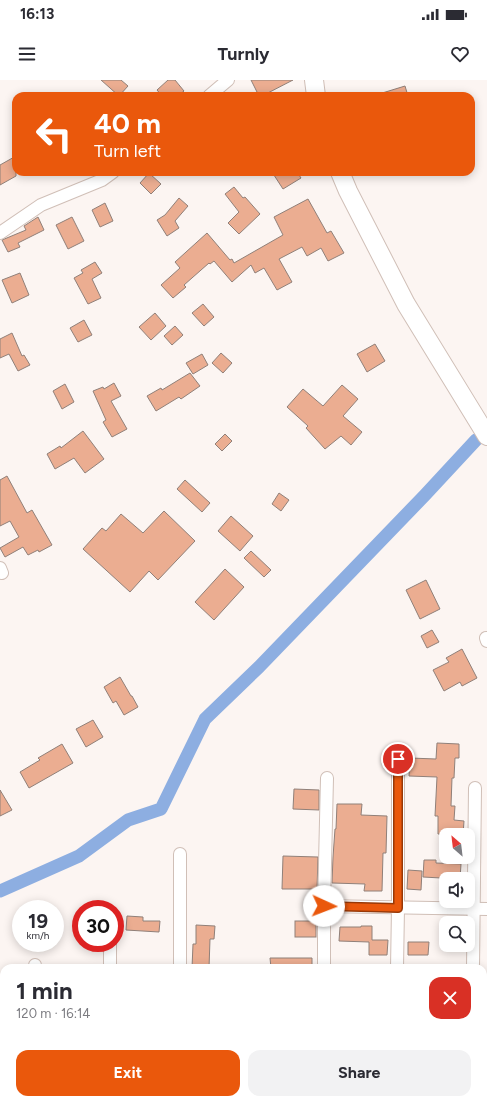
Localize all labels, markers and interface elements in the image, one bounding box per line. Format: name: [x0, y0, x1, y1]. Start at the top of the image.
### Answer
text: 16:13: [20, 5, 54, 23]
icon: menu: [16, 43, 38, 65]
text: Turnly: [218, 43, 269, 65]
icon: heart: [449, 43, 471, 65]
text: 40 m: [94, 106, 161, 140]
icon: left: [28, 108, 80, 160]
text: Turn left: [94, 140, 161, 162]
pin: [381, 742, 415, 776]
icon: arrive: [387, 748, 409, 770]
north arrow: [439, 828, 475, 864]
map controls: [439, 828, 475, 952]
button: sound: [439, 872, 475, 908]
position arrow: [303, 885, 345, 927]
speed limit sign: 30: [72, 900, 124, 952]
text: 19: [28, 909, 48, 933]
button: search: [439, 916, 475, 952]
text: km/h: [27, 929, 49, 942]
text: 1 min: [16, 976, 73, 1005]
button: close: [429, 977, 471, 1019]
text: 120 m · 16:14: [16, 1006, 90, 1021]
button: Exit: [16, 1050, 240, 1096]
button: Share: [248, 1050, 471, 1096]

